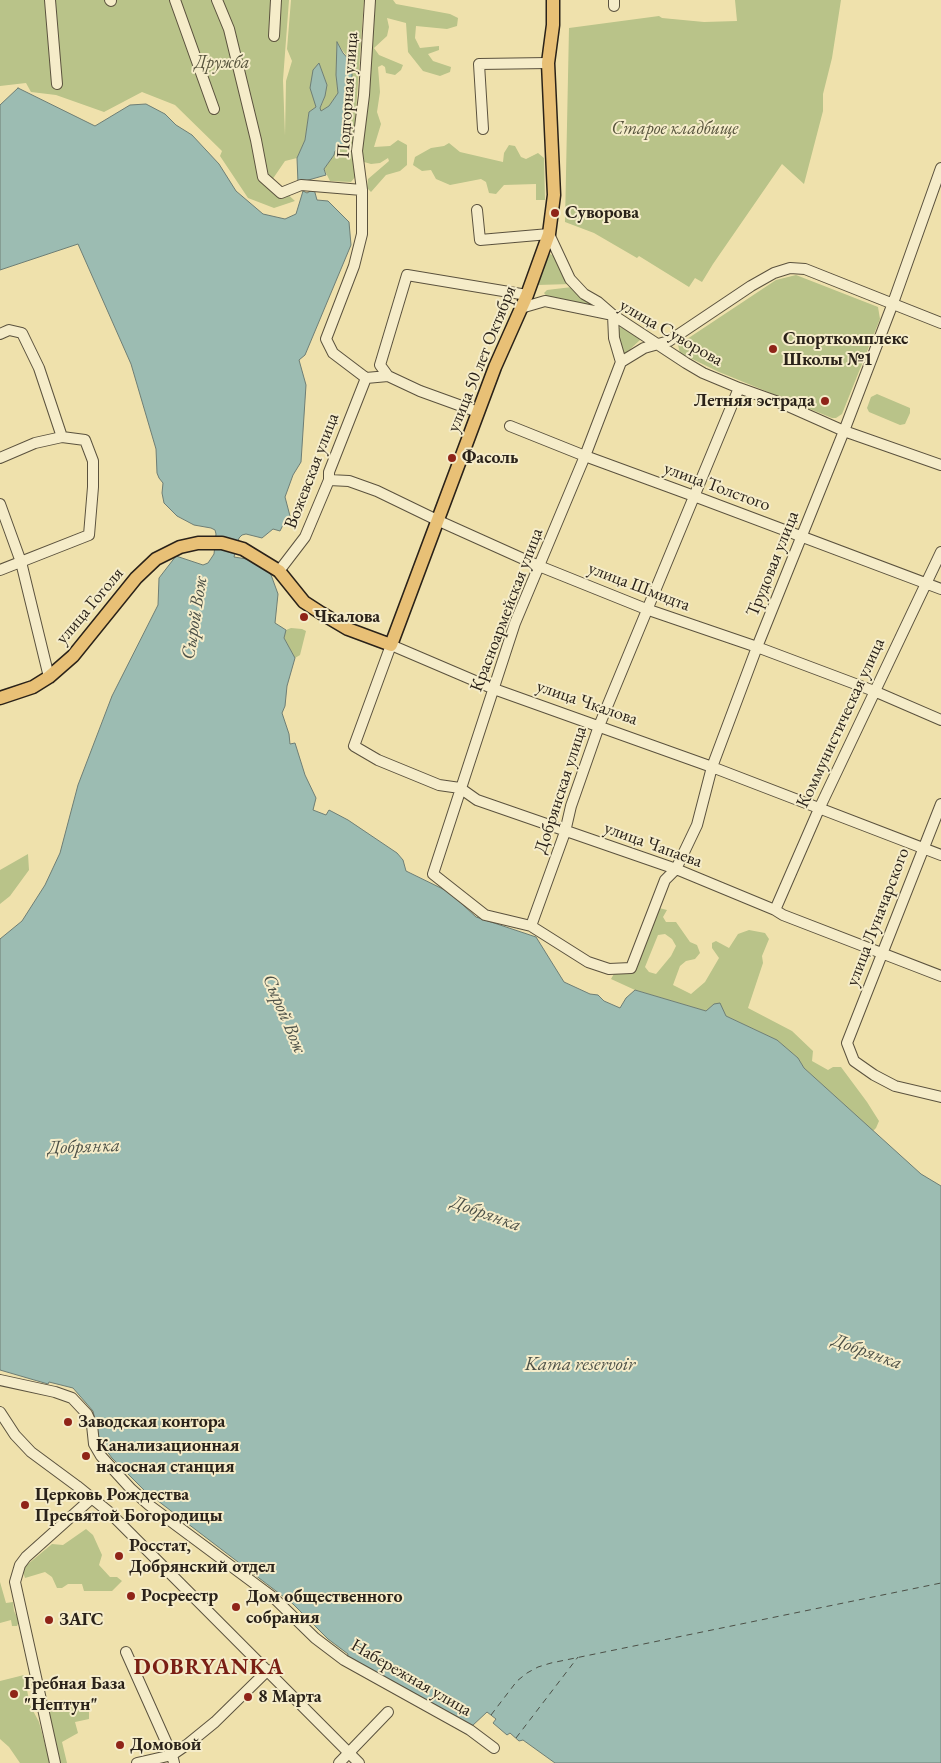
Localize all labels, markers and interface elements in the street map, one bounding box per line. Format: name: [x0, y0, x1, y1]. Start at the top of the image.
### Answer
street label: Подгорная улица: [333, 31, 363, 159]
park label: Дружба: [194, 52, 250, 74]
park label: Старое кладбище: [612, 118, 738, 140]
place label: Суворова: [565, 202, 639, 224]
marker: Суворова: [549, 207, 561, 219]
street label: улица 50 лет Октября: [443, 283, 521, 435]
street label: улица Суворова: [615, 295, 727, 371]
place label: Спорткомплекс Школы №1: [783, 328, 909, 370]
marker: Спорткомплекс Школы №1: [767, 343, 779, 355]
place label: Летняя эстрада: [694, 390, 815, 412]
marker: Летняя эстрада: [819, 395, 831, 407]
street label: Вожевская улица: [280, 410, 344, 532]
place label: Фасоль: [462, 447, 518, 469]
marker: Фасоль: [446, 452, 458, 464]
street label: улица Толстого: [661, 458, 773, 516]
street label: Трудовая улица: [742, 508, 804, 620]
street label: Красноармейская улица: [466, 525, 548, 695]
street label: улица Шмидта: [585, 558, 693, 616]
street label: улица Гоголя: [52, 563, 128, 649]
water label: Сырой Вож: [177, 575, 213, 661]
place label: Чкалова: [314, 606, 380, 628]
marker: Чкалова: [298, 611, 310, 623]
street label: Коммунистическая улица: [792, 635, 890, 811]
street label: улица Чкалова: [533, 676, 641, 730]
street label: Добрянская улица: [530, 723, 592, 857]
street label: улица Чапаева: [601, 817, 705, 873]
street label: улица Луначарского: [842, 845, 914, 989]
water label: Сырой Вож: [257, 971, 311, 1057]
water label: Добрянка: [47, 1134, 121, 1160]
water label: Добрянка: [448, 1191, 524, 1237]
water label: Добрянка: [829, 1329, 905, 1375]
water label: Kama reservoir: [525, 1354, 635, 1376]
place label: Заводская контора: [78, 1411, 225, 1433]
marker: Заводская контора: [62, 1416, 74, 1428]
place label: Канализационная насосная станция: [96, 1435, 239, 1478]
marker: Канализационная насосная станция: [80, 1450, 92, 1462]
place label: Церковь Рождества Пресвятой Богородицы: [35, 1484, 223, 1526]
marker: Церковь Рождества Пресвятой Богородицы: [19, 1499, 31, 1511]
place label: Росстат, Добрянский отдел: [129, 1535, 275, 1578]
marker: Росстат, Добрянский отдел: [113, 1550, 125, 1562]
place label: Росреестр: [141, 1585, 218, 1607]
place label: Дом общественного собрания: [246, 1586, 402, 1628]
marker: Росреестр: [125, 1590, 137, 1602]
marker: Дом общественного собрания: [230, 1601, 242, 1613]
place label: ЗАГС: [59, 1609, 103, 1631]
marker: ЗАГС: [43, 1614, 55, 1626]
street label: Набережная улица: [347, 1635, 475, 1721]
district label: DOBRYANKA: [133, 1655, 285, 1681]
place label: Гребная База "Нептун": [24, 1673, 125, 1716]
place label: 8 Марта: [258, 1686, 322, 1708]
marker: Гребная База "Нептун": [8, 1688, 20, 1700]
marker: 8 Марта: [242, 1691, 254, 1703]
place label: Домовой: [130, 1734, 201, 1756]
marker: Домовой: [114, 1739, 126, 1751]

